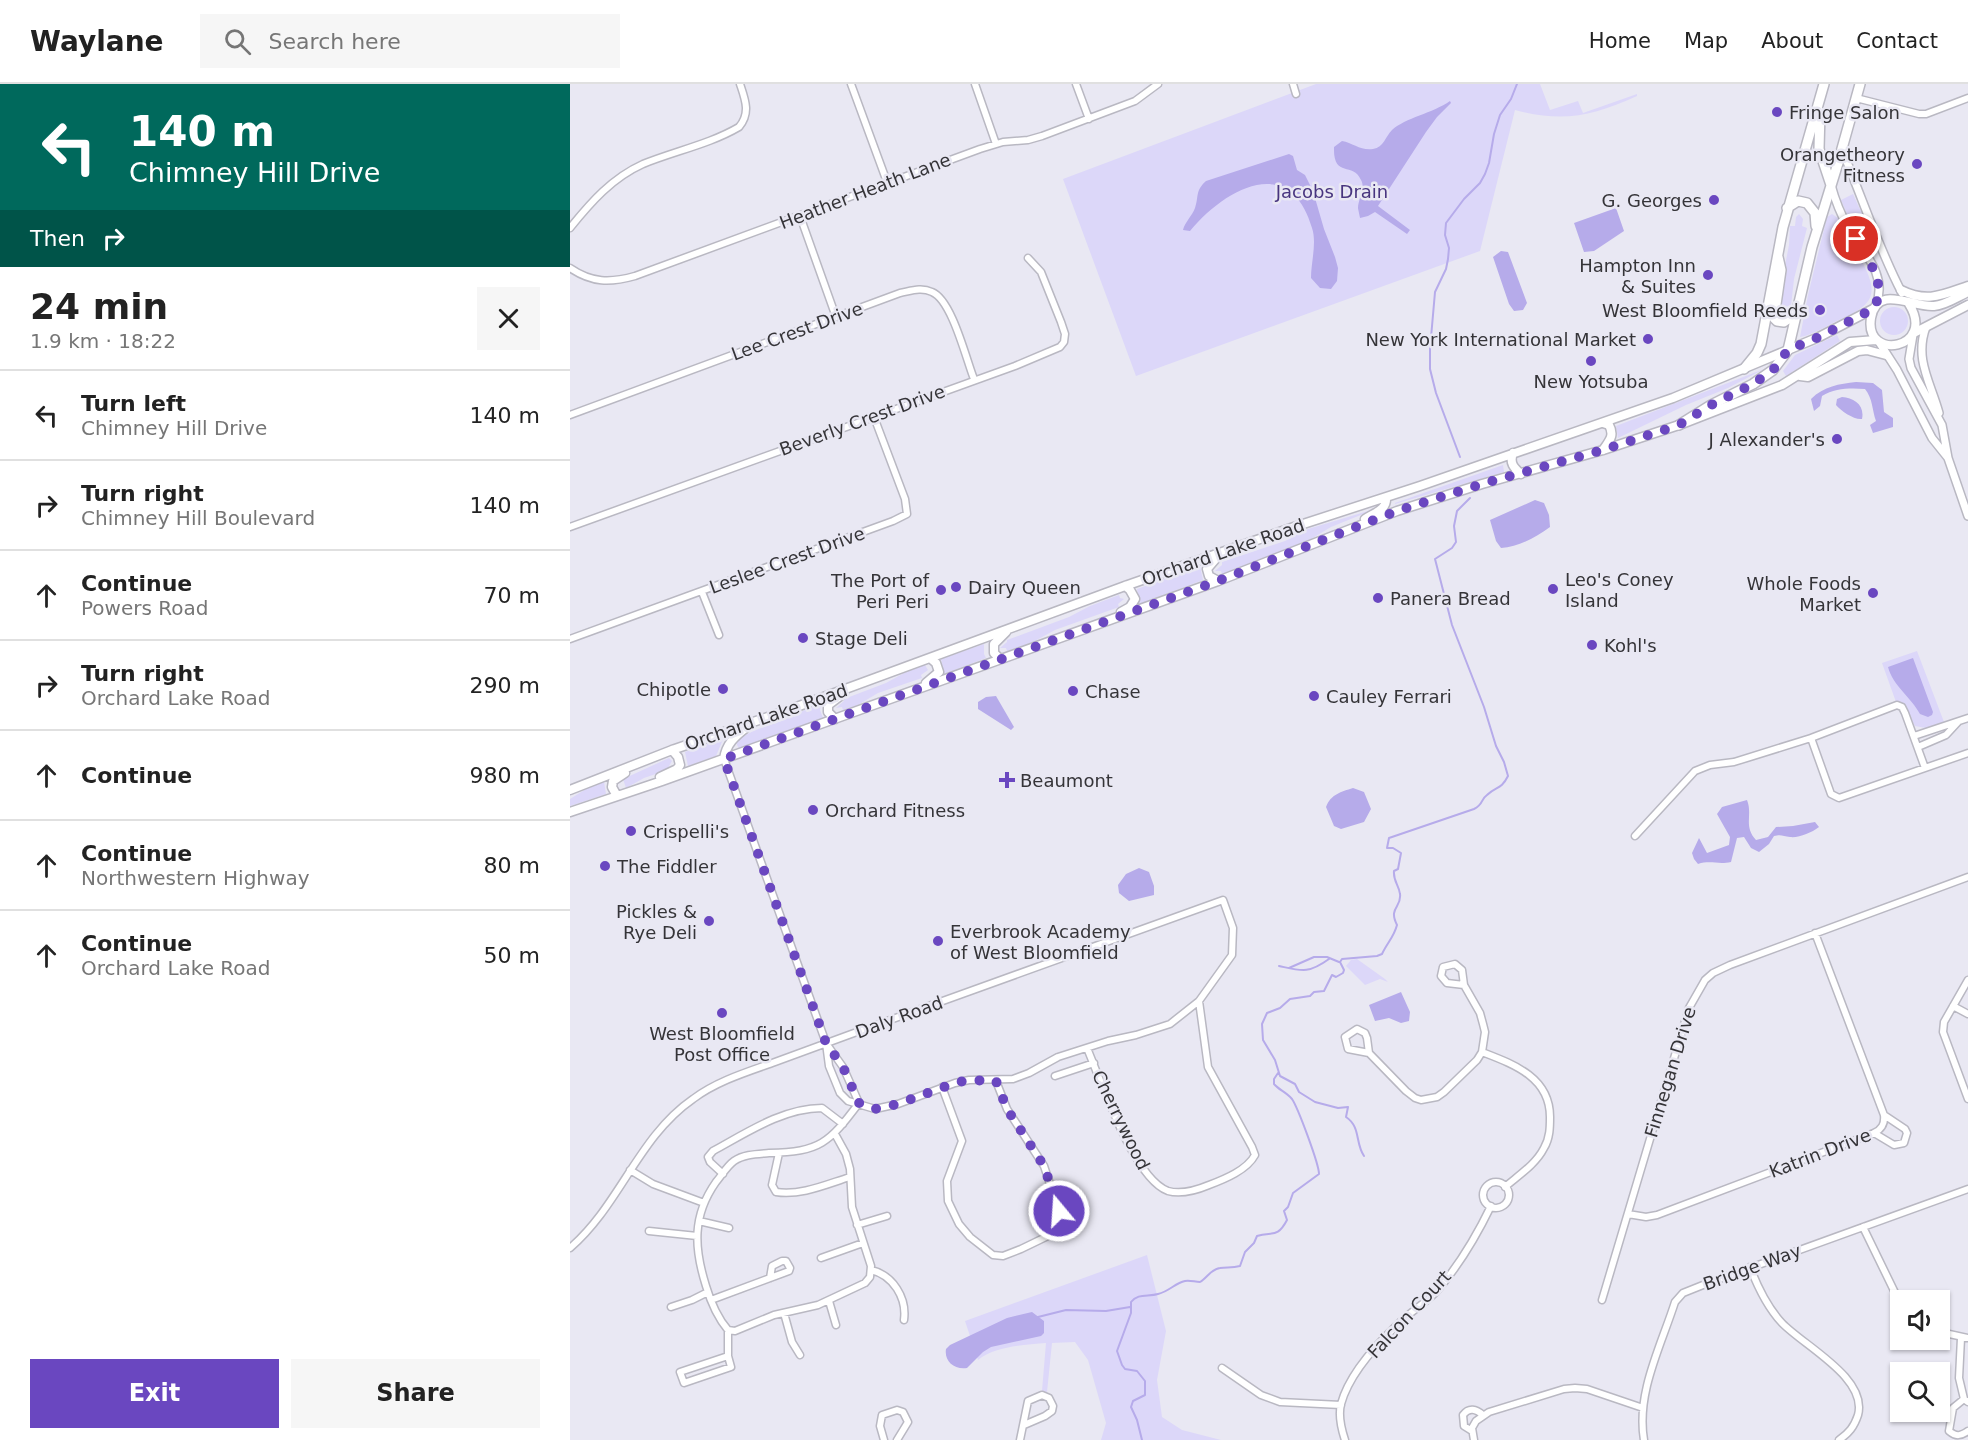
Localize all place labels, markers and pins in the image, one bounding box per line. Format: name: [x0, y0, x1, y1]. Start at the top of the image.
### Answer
place label: Fringe Salon: [1789, 102, 1900, 123]
marker: Fringe Salon: [1770, 105, 1784, 119]
place label: Orangetheory Fitness: [1780, 144, 1905, 186]
marker: Orangetheory Fitness: [1910, 157, 1924, 171]
place label: G. Georges: [1602, 190, 1702, 211]
marker: G. Georges: [1707, 193, 1721, 207]
pin: [1830, 213, 1881, 264]
place label: Hampton Inn & Suites: [1579, 255, 1696, 297]
marker: Hampton Inn & Suites: [1701, 268, 1715, 282]
place label: West Bloomfield Reeds: [1602, 300, 1808, 321]
marker: West Bloomfield Reeds: [1813, 303, 1827, 317]
place label: New York International Market: [1365, 329, 1636, 350]
marker: New York International Market: [1641, 332, 1655, 346]
marker: New Yotsuba: [1584, 354, 1598, 368]
place label: New Yotsuba: [1534, 371, 1648, 392]
place label: J Alexander's: [1708, 429, 1825, 450]
marker: J Alexander's: [1830, 432, 1844, 446]
place label: Leo's Coney Island: [1565, 569, 1674, 611]
place label: The Port of Peri Peri: [830, 570, 930, 612]
place label: Whole Foods Market: [1746, 573, 1861, 615]
place label: Dairy Queen: [968, 577, 1081, 598]
marker: Dairy Queen: [949, 580, 963, 594]
marker: Leo's Coney Island: [1546, 582, 1560, 596]
marker: The Port of Peri Peri: [934, 583, 948, 597]
marker: Whole Foods Market: [1866, 586, 1880, 600]
place label: Panera Bread: [1390, 588, 1511, 609]
marker: Panera Bread: [1371, 591, 1385, 605]
place label: Stage Deli: [815, 628, 908, 649]
marker: Stage Deli: [796, 631, 810, 645]
place label: Kohl's: [1604, 635, 1657, 656]
marker: Kohl's: [1585, 638, 1599, 652]
place label: Chipotle: [636, 679, 711, 700]
place label: Chase: [1085, 681, 1140, 702]
marker: Chipotle: [716, 682, 730, 696]
marker: Chase: [1066, 684, 1080, 698]
place label: Cauley Ferrari: [1326, 686, 1452, 707]
marker: Cauley Ferrari: [1307, 689, 1321, 703]
place label: Beaumont: [1020, 770, 1113, 791]
marker: Beaumont: [998, 771, 1016, 789]
place label: Orchard Fitness: [825, 800, 965, 821]
marker: Orchard Fitness: [806, 803, 820, 817]
place label: Crispelli's: [643, 821, 729, 842]
marker: Crispelli's: [624, 824, 638, 838]
place label: The Fiddler: [616, 856, 717, 877]
marker: The Fiddler: [598, 859, 612, 873]
place label: Pickles & Rye Deli: [616, 901, 697, 943]
marker: Pickles & Rye Deli: [702, 914, 716, 928]
place label: Everbrook Academy of West Bloomfield: [950, 921, 1131, 963]
marker: Everbrook Academy of West Bloomfield: [931, 934, 945, 948]
marker: West Bloomfield Post Office: [715, 1006, 729, 1020]
place label: West Bloomfield Post Office: [649, 1023, 795, 1065]

